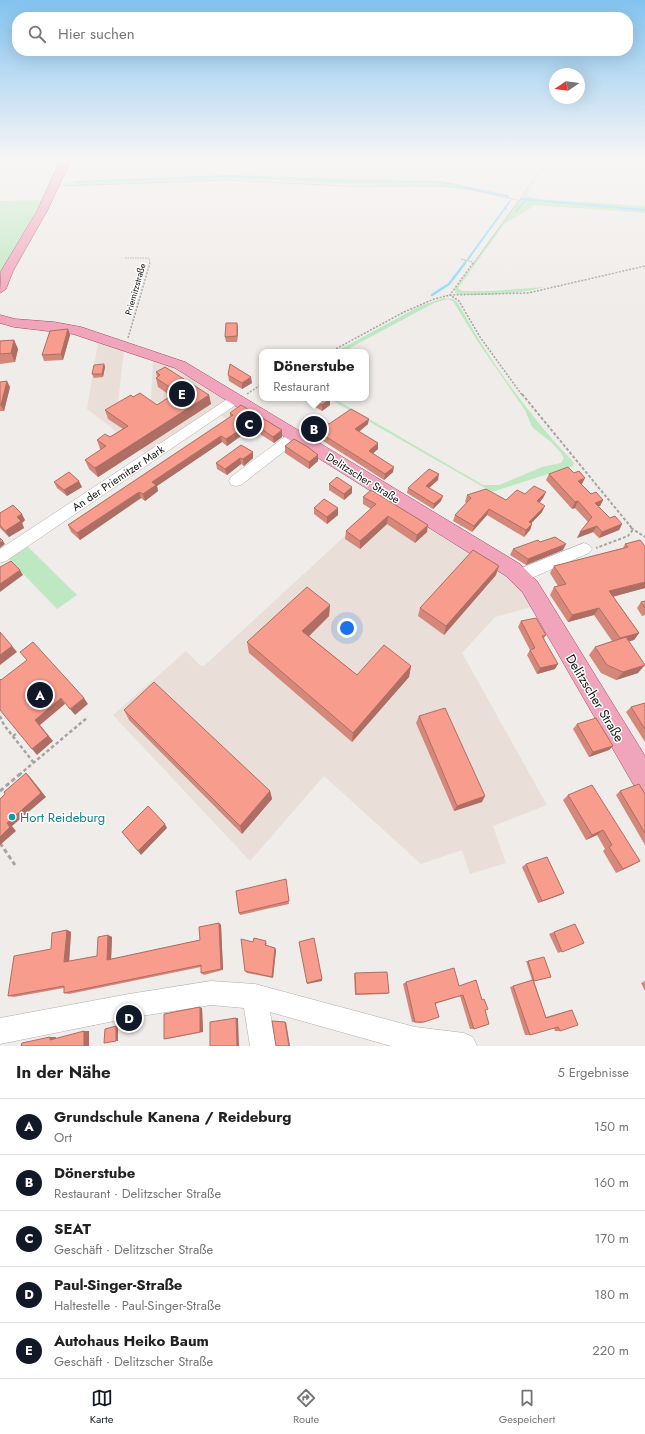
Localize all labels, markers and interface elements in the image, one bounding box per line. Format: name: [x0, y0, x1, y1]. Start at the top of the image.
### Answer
search box: [12, 12, 633, 56]
icon: search: [26, 23, 48, 45]
text: Hier suchen: [58, 23, 135, 45]
north arrow: [549, 68, 585, 104]
street label: Priemitzstraße: [121, 261, 149, 316]
popup: [259, 349, 369, 401]
text: Dönerstube: [273, 355, 355, 377]
text: Restaurant: [273, 377, 329, 396]
pin: E: [169, 379, 195, 409]
pin: C: [236, 409, 262, 439]
pin: B: [301, 414, 327, 444]
street label: An der Priemitzer Mark: [69, 441, 167, 515]
street label: Delitzscher Straße: [323, 449, 403, 507]
your location: [337, 618, 357, 638]
street label: Delitzscher Straße: [561, 651, 629, 746]
pin: A: [27, 680, 53, 710]
place label: Hort Reideburg: [20, 808, 105, 827]
marker: Hort Reideburg: [7, 812, 17, 822]
pin: D: [116, 1003, 142, 1033]
text: In der Nähe: [16, 1060, 111, 1084]
text: 5 Ergebnisse: [557, 1063, 629, 1082]
text: Grundschule Kanena / Reideburg: [54, 1106, 291, 1128]
text: A: [24, 1117, 34, 1136]
text: 150 m: [594, 1117, 629, 1136]
text: Ort: [54, 1128, 72, 1147]
text: Dönerstube: [54, 1162, 135, 1184]
text: B: [25, 1173, 33, 1192]
text: 160 m: [594, 1173, 629, 1192]
text: Restaurant · Delitzscher Straße: [54, 1184, 221, 1203]
text: SEAT: [54, 1218, 91, 1240]
text: C: [24, 1229, 34, 1248]
text: 170 m: [594, 1229, 629, 1248]
text: Geschäft · Delitzscher Straße: [54, 1240, 213, 1259]
text: Paul-Singer-Straße: [54, 1274, 182, 1296]
text: D: [24, 1285, 34, 1304]
text: 180 m: [594, 1285, 629, 1304]
text: Haltestelle · Paul-Singer-Straße: [54, 1296, 221, 1315]
text: Autohaus Heiko Baum: [54, 1330, 209, 1352]
text: E: [25, 1341, 33, 1360]
text: 220 m: [592, 1341, 629, 1360]
text: Geschäft · Delitzscher Straße: [54, 1352, 213, 1371]
tab: Karte: [90, 1387, 113, 1427]
tab: Route: [293, 1387, 319, 1427]
tab: Gespeichert: [499, 1387, 555, 1427]

